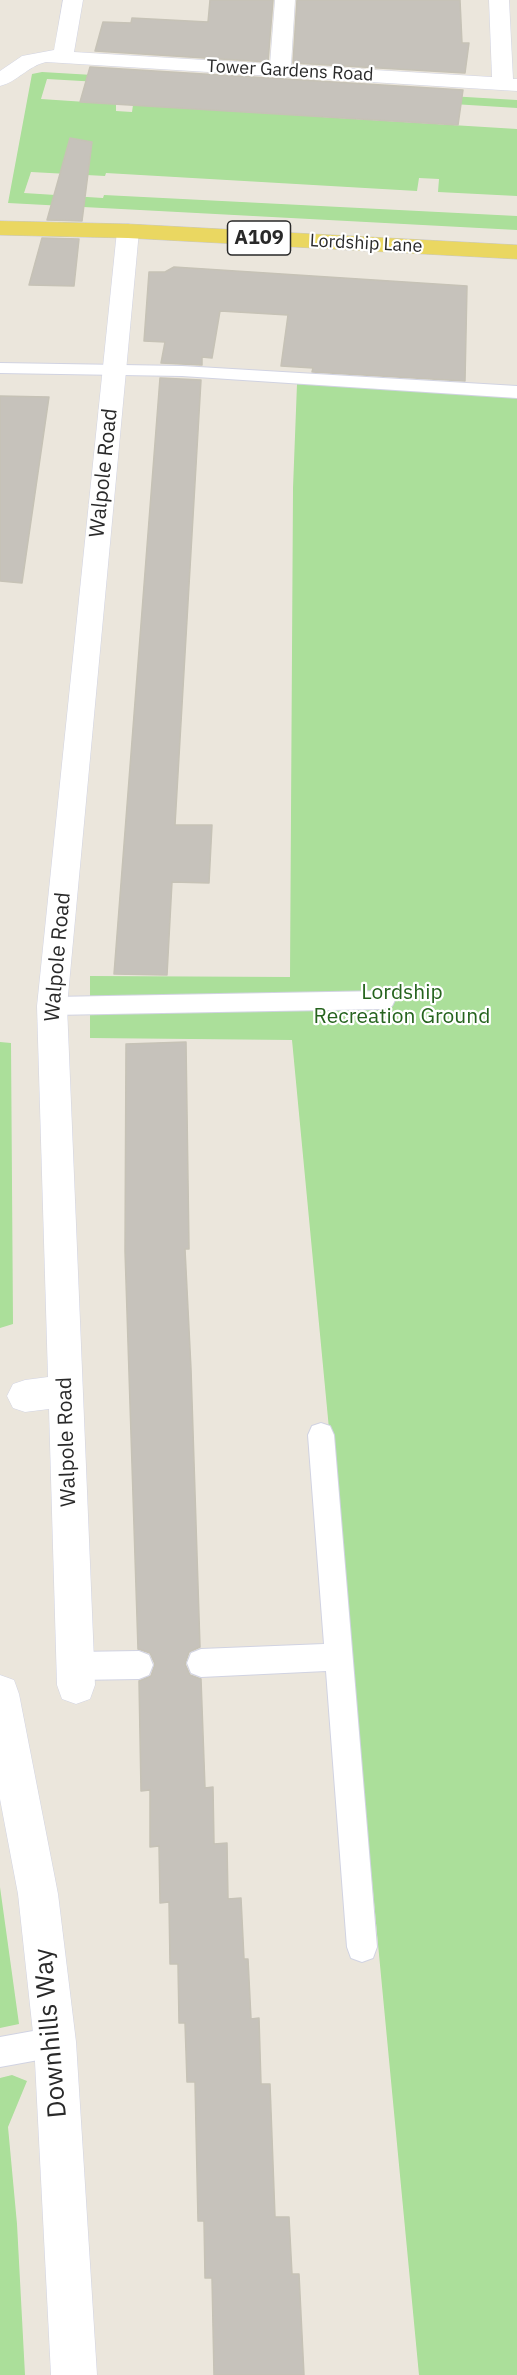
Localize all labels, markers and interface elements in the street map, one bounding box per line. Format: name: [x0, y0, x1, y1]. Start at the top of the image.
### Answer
street label: Tower Gardens Road: [206, 56, 374, 86]
road number: A109: [228, 221, 290, 255]
street label: Lordship Lane: [309, 230, 423, 258]
street label: Walpole Road: [85, 407, 123, 539]
street label: Walpole Road: [40, 891, 76, 1023]
park label: Lordship Recreation Ground: [314, 980, 490, 1030]
street label: Walpole Road: [52, 1377, 82, 1507]
street label: Downhills Way: [28, 1947, 74, 2119]

